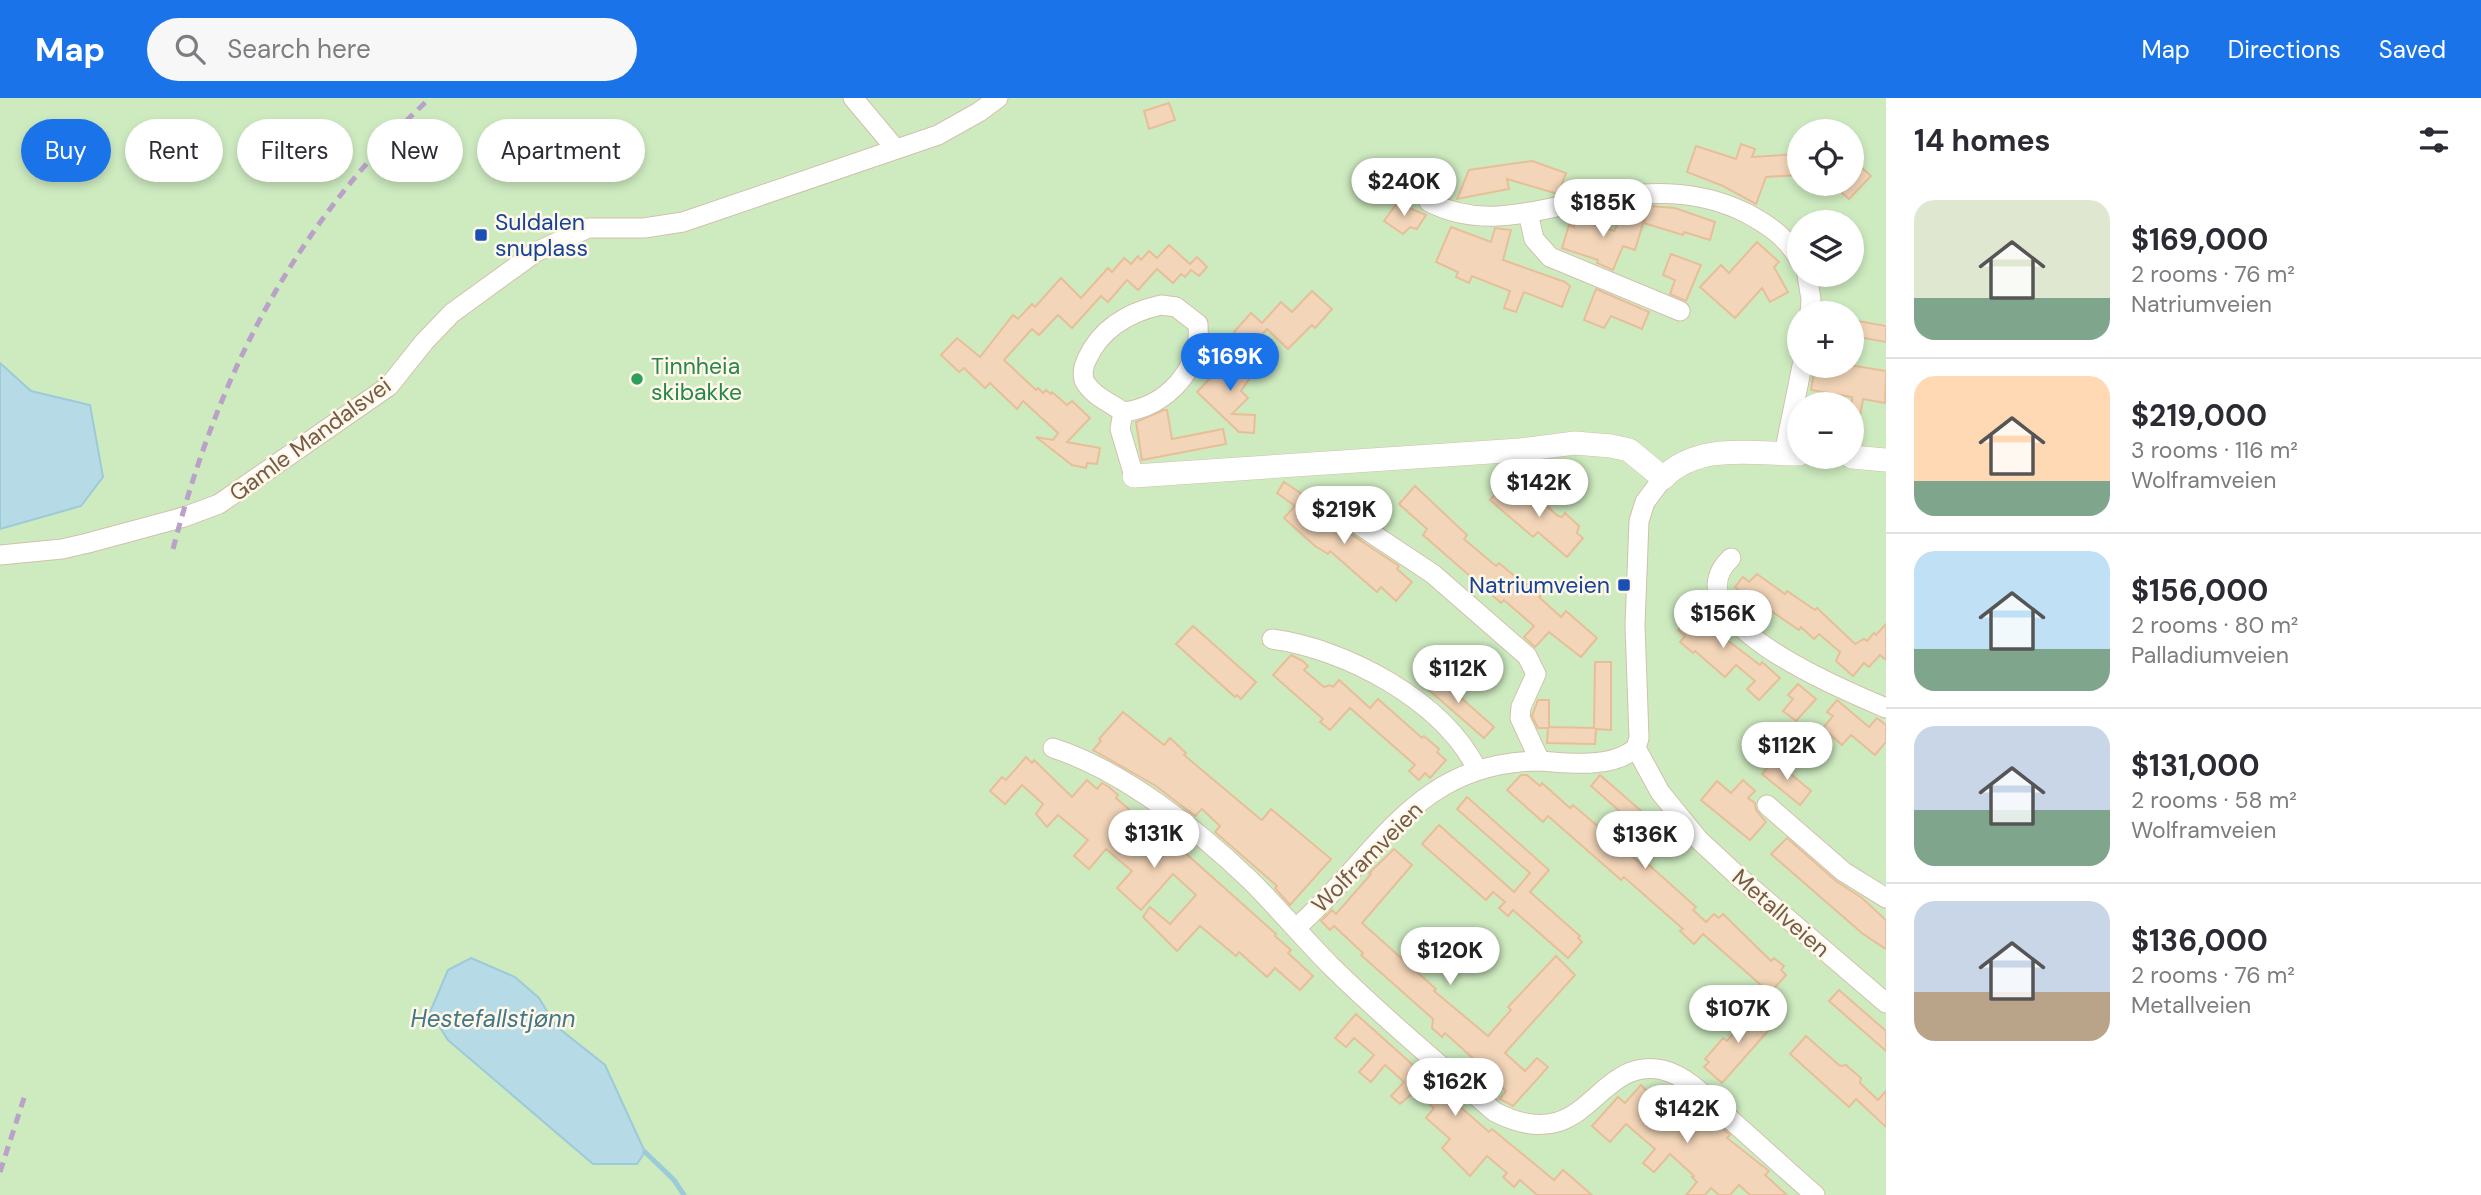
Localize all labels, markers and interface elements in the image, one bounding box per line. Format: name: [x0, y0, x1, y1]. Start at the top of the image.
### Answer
search box: [147, 18, 637, 81]
text: Map: [35, 28, 105, 71]
icon: search: [171, 30, 209, 68]
text: Search here: [227, 32, 371, 66]
text: Map: [2142, 34, 2190, 65]
text: Directions: [2228, 34, 2341, 65]
text: Saved: [2379, 34, 2446, 65]
chip: Buy: [21, 119, 111, 182]
chip: Rent: [125, 119, 223, 182]
chip: Filters: [237, 119, 353, 182]
chip: New: [367, 119, 463, 182]
chip: Apartment: [477, 119, 645, 182]
map controls: [1787, 119, 1864, 469]
button: locate: [1787, 119, 1864, 196]
text: 14 homes: [1914, 121, 2051, 160]
icon: filters: [2415, 121, 2453, 159]
pin: $240K: [1355, 158, 1453, 218]
text: $240K: [1367, 166, 1441, 196]
pin: $185K: [1554, 180, 1652, 239]
text: $185K: [1570, 187, 1636, 217]
place label: Suldalen snuplass: [495, 207, 588, 263]
button: layers: [1787, 210, 1864, 287]
text: $169,000: [2131, 220, 2268, 259]
marker: Suldalen snuplass: [473, 227, 489, 243]
icon: home: [1970, 228, 2054, 312]
text: 2 rooms · 76 m²: [2131, 259, 2295, 289]
text: Natriumveien: [2131, 289, 2272, 319]
button: +: [1787, 301, 1864, 378]
pin: $169K: [1181, 334, 1279, 393]
text: $169K: [1197, 341, 1263, 371]
place label: Tinnheia skibakke: [651, 351, 742, 407]
street label: Gamle Mandalsvei: [223, 370, 397, 508]
marker: Tinnheia skibakke: [629, 371, 645, 387]
button: −: [1787, 392, 1864, 469]
text: $219,000: [2131, 396, 2267, 435]
icon: home: [1970, 404, 2054, 488]
text: 3 rooms · 116 m²: [2131, 435, 2298, 465]
pin: $142K: [1490, 460, 1588, 519]
text: Wolframveien: [2131, 465, 2276, 495]
text: $142K: [1506, 467, 1572, 497]
pin: $219K: [1295, 486, 1393, 546]
text: $219K: [1311, 494, 1377, 524]
place label: Natriumveien: [1469, 570, 1610, 600]
text: $156,000: [2131, 571, 2268, 610]
marker: Natriumveien: [1616, 577, 1632, 593]
icon: home: [1970, 579, 2054, 663]
pin: $156K: [1674, 590, 1772, 650]
text: $156K: [1690, 598, 1756, 628]
text: 2 rooms · 80 m²: [2131, 610, 2298, 640]
text: Palladiumveien: [2131, 640, 2289, 670]
pin: $112K: [1409, 646, 1507, 705]
text: $112K: [1429, 653, 1487, 683]
pin: $112K: [1738, 722, 1836, 782]
text: $112K: [1758, 730, 1816, 760]
text: $131,000: [2131, 746, 2260, 785]
icon: home: [1970, 754, 2054, 838]
text: 2 rooms · 58 m²: [2131, 785, 2297, 815]
street label: Wolframveien: [1305, 795, 1429, 919]
pin: $131K: [1105, 810, 1203, 870]
pin: $136K: [1596, 812, 1694, 871]
text: Wolframveien: [2131, 815, 2276, 845]
text: $131K: [1124, 818, 1184, 848]
text: $136K: [1612, 819, 1678, 849]
street label: Metallveien: [1726, 862, 1836, 964]
text: $136,000: [2131, 921, 2268, 960]
pin: $120K: [1401, 928, 1499, 987]
icon: home: [1970, 929, 2054, 1013]
text: $120K: [1417, 935, 1483, 965]
text: 2 rooms · 76 m²: [2131, 960, 2295, 990]
pin: $107K: [1689, 986, 1787, 1045]
text: Metallveien: [2131, 990, 2251, 1020]
text: $107K: [1705, 993, 1771, 1023]
water label: Hestefallstjønn: [410, 1003, 576, 1034]
pin: $162K: [1406, 1058, 1504, 1118]
text: $162K: [1423, 1066, 1487, 1096]
pin: $142K: [1638, 1086, 1736, 1145]
text: $142K: [1654, 1093, 1720, 1123]

